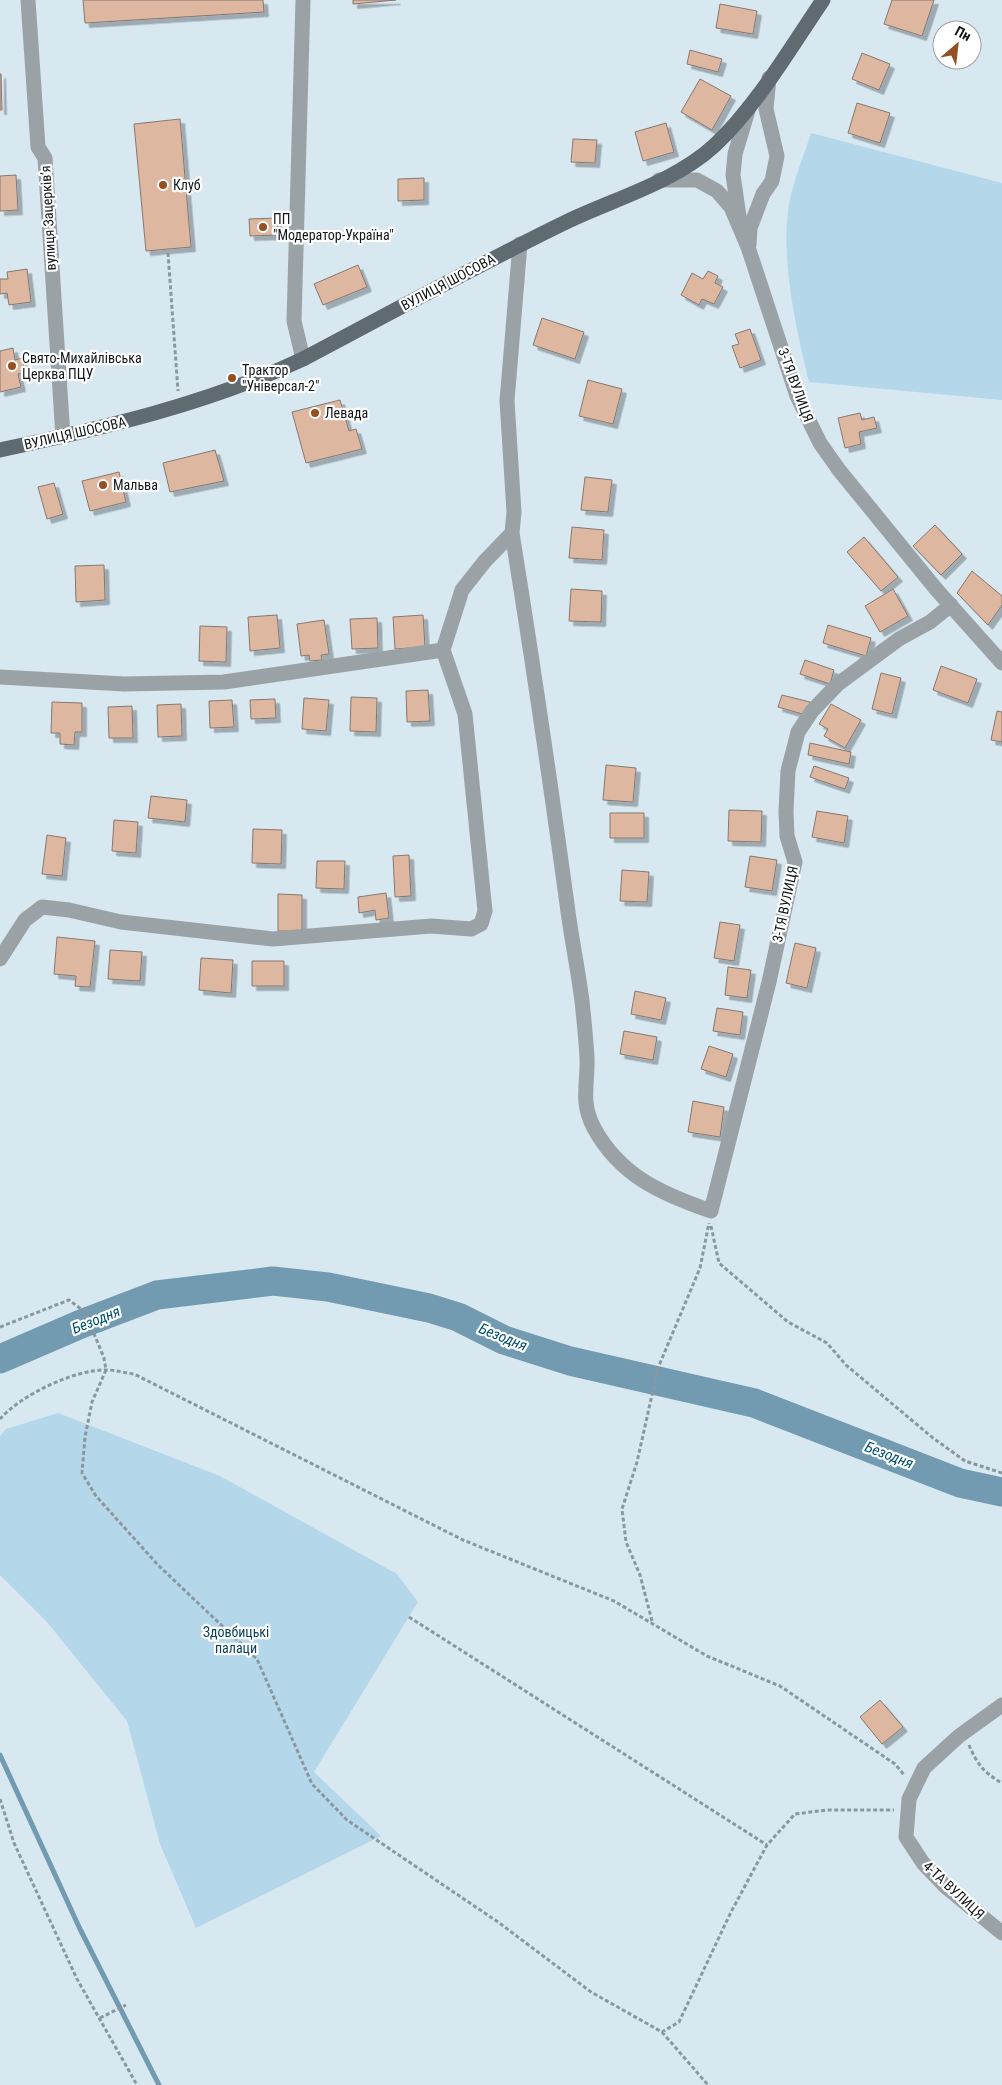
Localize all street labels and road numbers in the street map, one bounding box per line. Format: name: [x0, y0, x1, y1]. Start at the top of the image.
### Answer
street label: вулиця Зацерківʼя: [37, 165, 59, 271]
street label: ВУЛИЦЯ ШОСОВА: [398, 251, 498, 313]
street label: 3-ТЯ ВУЛИЦЯ: [775, 346, 817, 424]
street label: ВУЛИЦЯ ШОСОВА: [22, 413, 128, 453]
street label: 3-ТЯ ВУЛИЦЯ: [769, 864, 801, 944]
street label: 4-ТА ВУЛИЦЯ: [920, 1858, 988, 1922]

